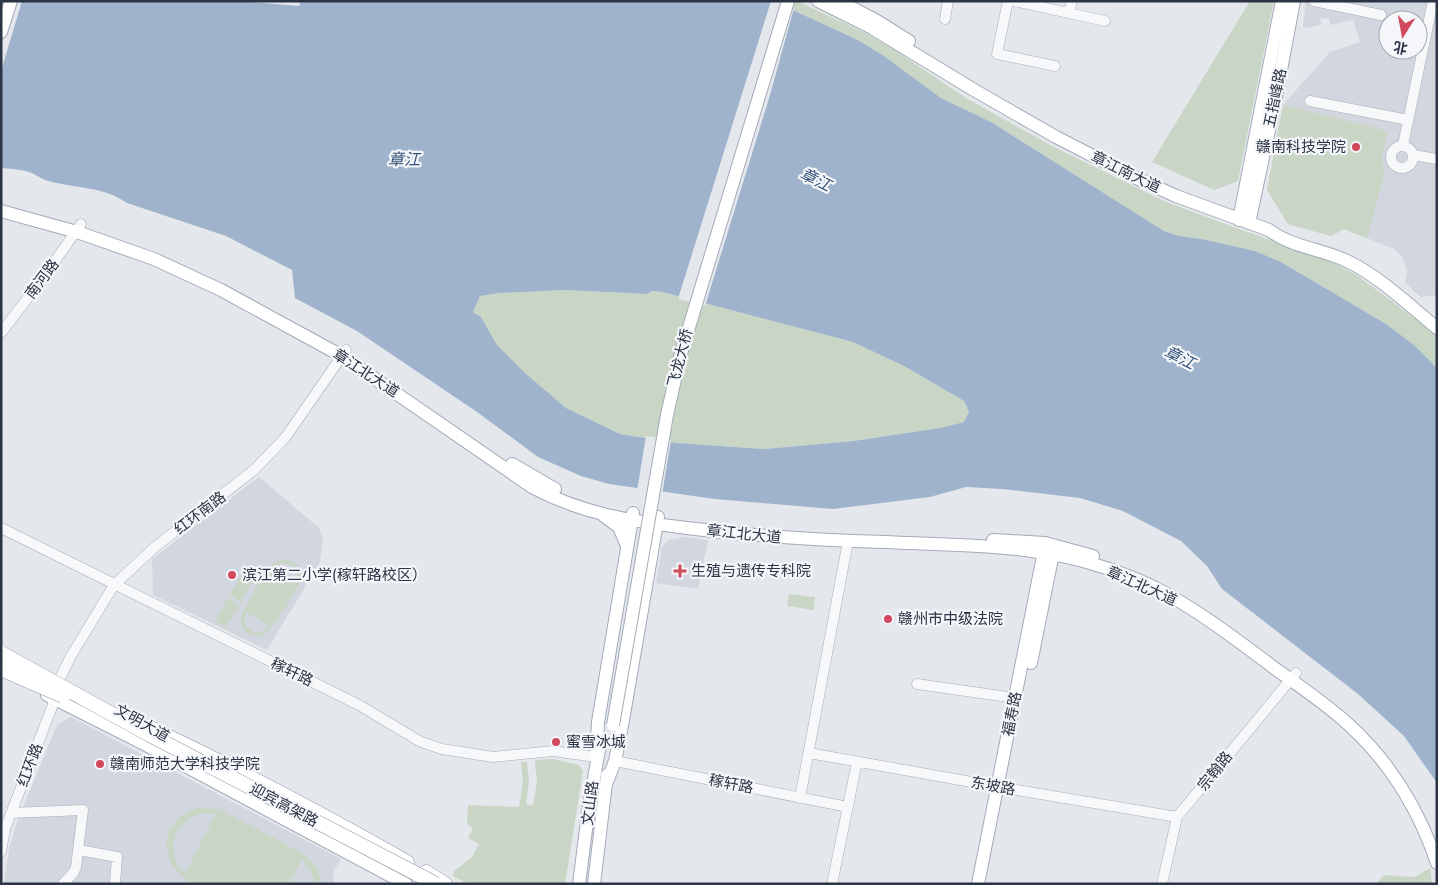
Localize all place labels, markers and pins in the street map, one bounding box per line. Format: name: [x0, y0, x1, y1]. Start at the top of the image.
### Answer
place label: 赣南科技学院: [1256, 136, 1346, 158]
marker: 赣南科技学院: [1350, 141, 1362, 153]
place label: 生殖与遗传专科院: [691, 560, 811, 582]
place label: 滨江第二小学(稼轩路校区）: [242, 564, 427, 586]
marker: 生殖与遗传专科院: [673, 564, 687, 578]
marker: 滨江第二小学(稼轩路校区）: [226, 569, 238, 581]
place label: 赣州市中级法院: [898, 608, 1003, 630]
marker: 赣州市中级法院: [882, 613, 894, 625]
place label: 蜜雪冰城: [566, 731, 626, 753]
marker: 蜜雪冰城: [550, 736, 562, 748]
place label: 赣南师范大学科技学院: [110, 753, 260, 775]
marker: 赣南师范大学科技学院: [94, 758, 106, 770]

